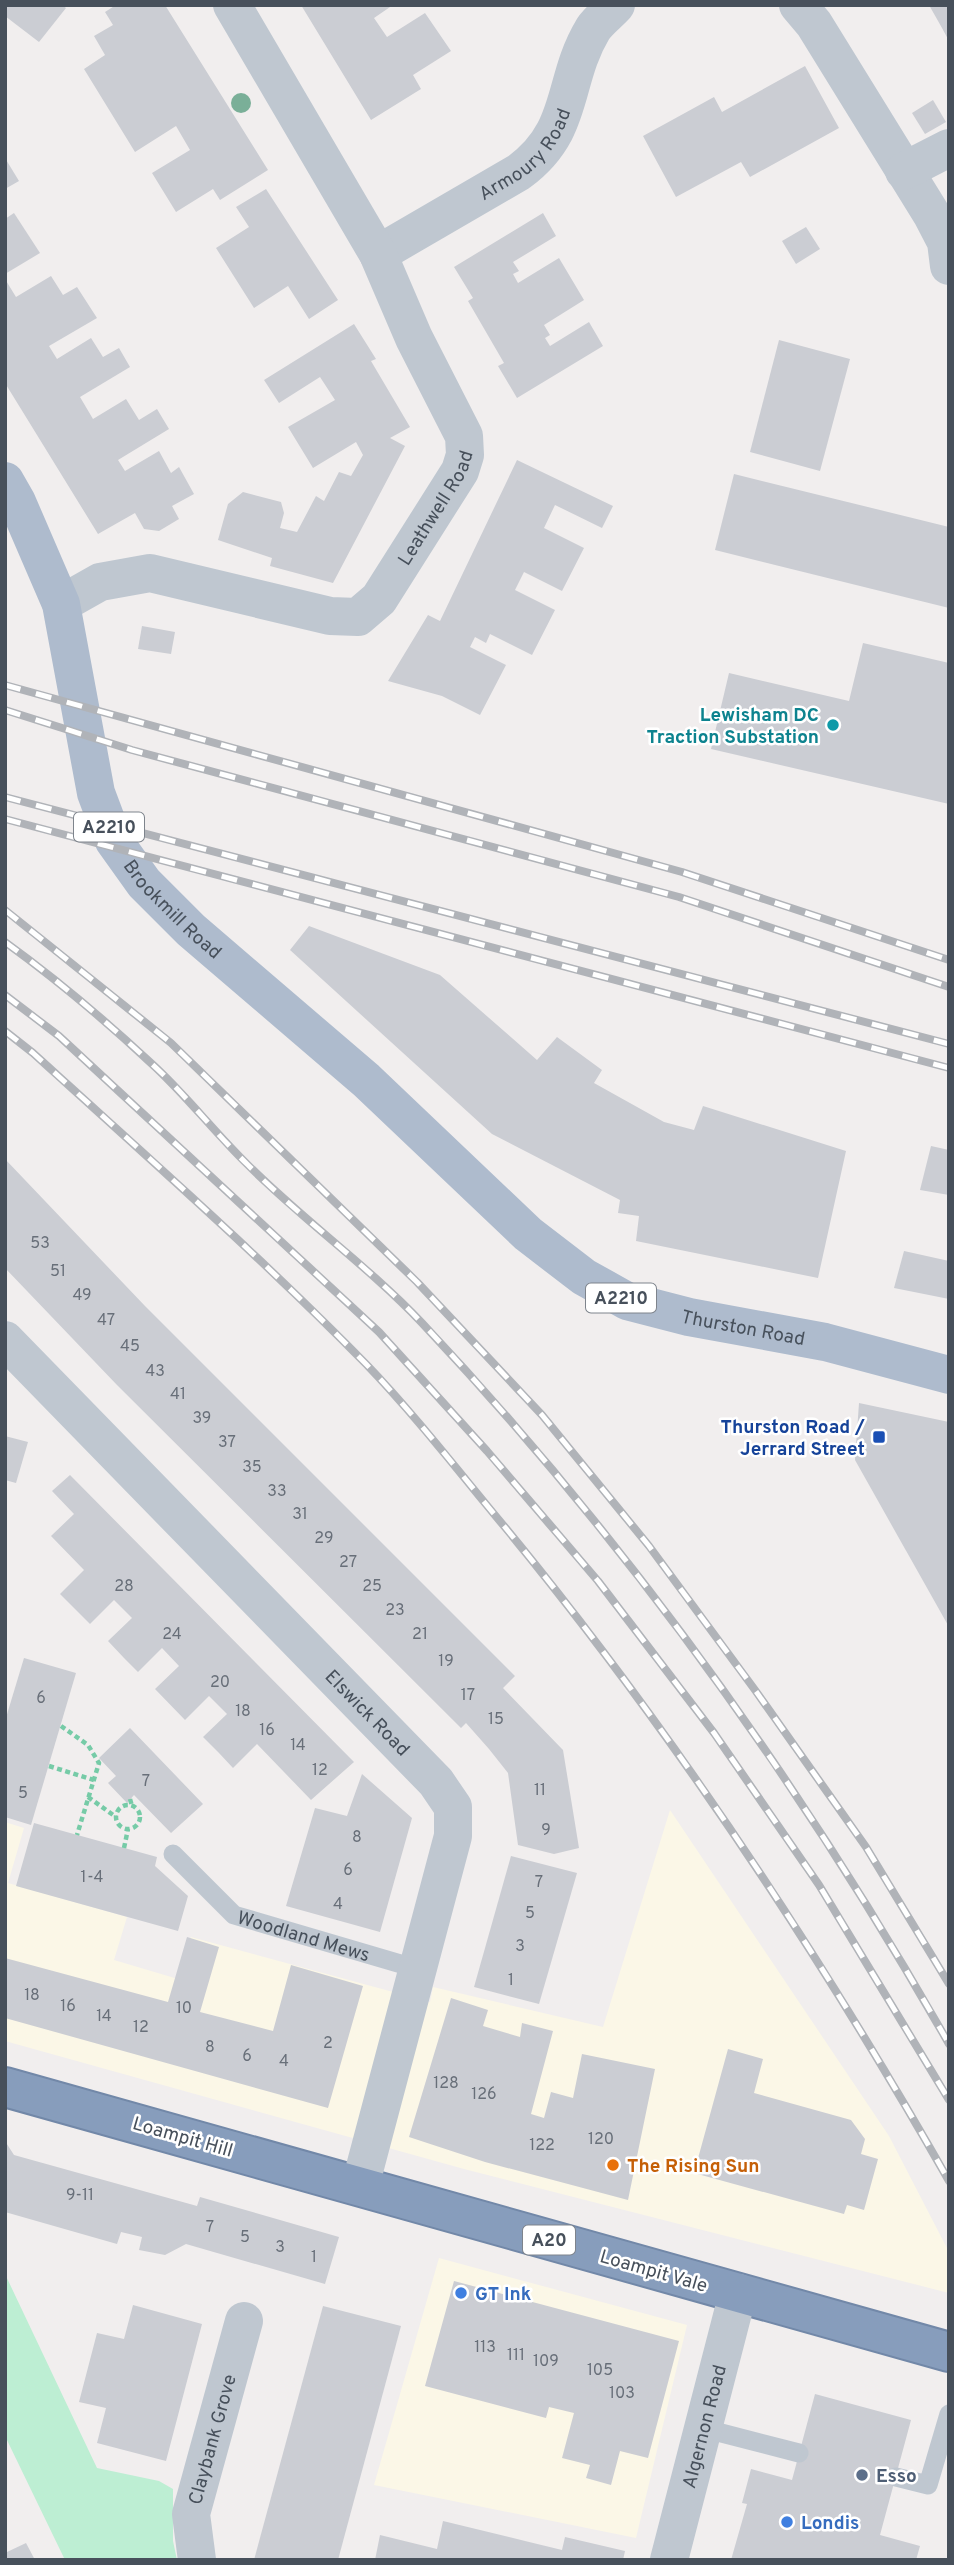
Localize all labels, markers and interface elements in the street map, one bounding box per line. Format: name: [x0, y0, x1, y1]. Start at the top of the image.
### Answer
street label: Armoury Road: [475, 105, 577, 207]
street label: Leathwell Road: [393, 448, 480, 570]
place label: Lewisham DC Traction Substation: [646, 704, 819, 750]
marker: Lewisham DC Traction Substation: [825, 717, 841, 733]
road number: A2210: [74, 812, 144, 842]
street label: Brookmill Road: [117, 856, 226, 965]
house number: 53: [30, 1234, 50, 1254]
house number: 51: [50, 1262, 66, 1282]
road number: A2210: [586, 1283, 656, 1312]
house number: 49: [72, 1286, 92, 1306]
street label: Thurston Road: [678, 1305, 807, 1352]
house number: 47: [97, 1311, 115, 1331]
house number: 45: [120, 1337, 140, 1357]
house number: 43: [145, 1362, 165, 1382]
house number: 41: [170, 1385, 186, 1405]
house number: 39: [193, 1409, 211, 1429]
place label: Thurston Road / Jerrard Street: [721, 1416, 865, 1462]
marker: Thurston Road / Jerrard Street: [871, 1429, 887, 1445]
house number: 37: [218, 1433, 236, 1453]
house number: 35: [242, 1458, 262, 1478]
house number: 33: [267, 1482, 287, 1502]
house number: 31: [292, 1505, 308, 1525]
house number: 29: [314, 1529, 334, 1549]
house number: 27: [339, 1553, 357, 1573]
house number: 28: [114, 1577, 134, 1597]
house number: 25: [362, 1577, 382, 1597]
house number: 23: [385, 1601, 405, 1621]
house number: 24: [162, 1625, 182, 1645]
house number: 21: [412, 1625, 428, 1645]
house number: 19: [438, 1652, 454, 1672]
street label: Elswick Road: [319, 1665, 414, 1762]
house number: 20: [210, 1673, 230, 1693]
house number: 17: [461, 1686, 475, 1706]
house number: 6: [36, 1689, 46, 1709]
house number: 18: [235, 1702, 251, 1722]
house number: 15: [488, 1710, 504, 1730]
house number: 16: [259, 1721, 275, 1741]
house number: 14: [290, 1736, 306, 1756]
house number: 12: [312, 1761, 328, 1781]
house number: 7: [142, 1772, 150, 1792]
house number: 11: [534, 1781, 546, 1801]
house number: 5: [18, 1784, 28, 1804]
house number: 9: [541, 1821, 551, 1841]
house number: 8: [352, 1828, 362, 1848]
house number: 6: [343, 1861, 353, 1881]
house number: 1-4: [80, 1868, 104, 1888]
house number: 7: [535, 1873, 543, 1893]
house number: 4: [333, 1895, 343, 1915]
house number: 5: [525, 1904, 535, 1924]
street label: Woodland Mews: [234, 1907, 372, 1968]
house number: 3: [515, 1937, 525, 1957]
house number: 1: [508, 1971, 514, 1991]
house number: 18: [24, 1986, 40, 2006]
house number: 16: [60, 1997, 76, 2017]
house number: 10: [176, 1999, 192, 2019]
house number: 14: [96, 2007, 112, 2027]
house number: 12: [133, 2018, 149, 2038]
house number: 2: [323, 2034, 333, 2054]
house number: 8: [205, 2038, 215, 2058]
house number: 6: [242, 2047, 252, 2067]
house number: 4: [279, 2052, 289, 2072]
house number: 128: [433, 2074, 459, 2094]
house number: 126: [471, 2085, 497, 2105]
street label: Loampit Hill: [129, 2112, 235, 2164]
house number: 120: [588, 2130, 614, 2150]
house number: 122: [529, 2136, 555, 2156]
place label: The Rising Sun: [627, 2155, 760, 2179]
marker: The Rising Sun: [605, 2157, 621, 2173]
house number: 9-11: [66, 2186, 94, 2206]
house number: 7: [206, 2218, 214, 2238]
road number: A20: [523, 2226, 575, 2254]
house number: 5: [240, 2228, 250, 2248]
house number: 3: [275, 2238, 285, 2258]
street label: Loampit Vale: [597, 2245, 710, 2299]
house number: 1: [311, 2248, 317, 2268]
place label: GT Ink: [475, 2283, 532, 2307]
marker: GT Ink: [453, 2285, 469, 2301]
house number: 113: [474, 2338, 496, 2358]
house number: 111: [507, 2346, 525, 2366]
house number: 109: [533, 2352, 559, 2372]
house number: 105: [587, 2361, 613, 2381]
street label: Algernon Road: [678, 2362, 733, 2491]
street label: Claybank Grove: [184, 2372, 243, 2508]
house number: 103: [609, 2384, 635, 2404]
place label: Esso: [876, 2465, 917, 2489]
marker: Esso: [854, 2467, 870, 2483]
place label: Londis: [801, 2512, 859, 2536]
marker: Londis: [779, 2514, 795, 2530]

